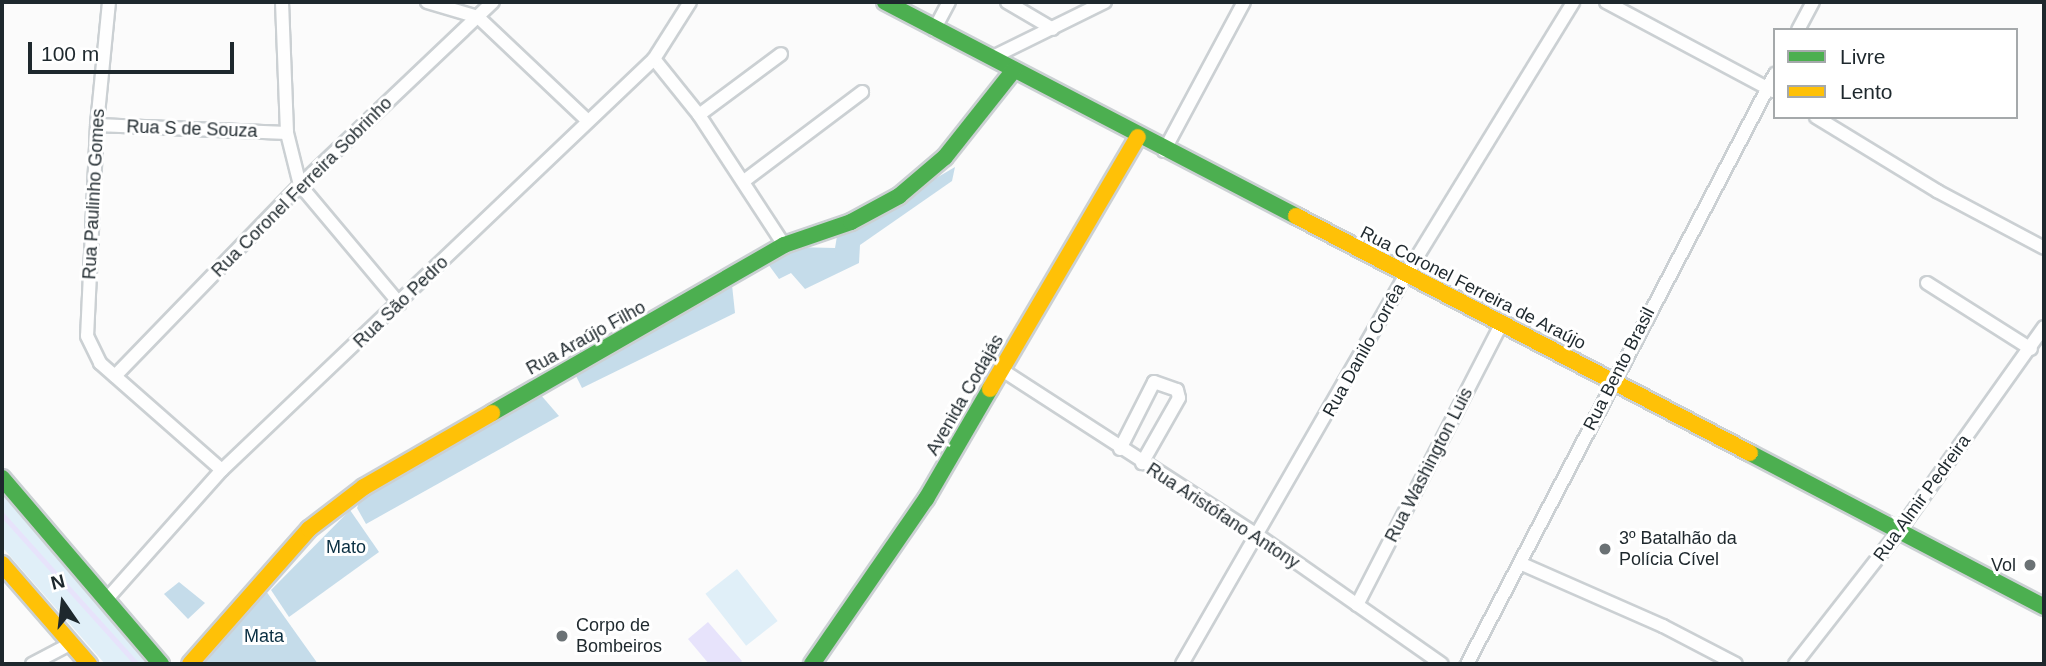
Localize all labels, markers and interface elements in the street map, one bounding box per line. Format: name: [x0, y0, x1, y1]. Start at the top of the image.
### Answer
scale bar: [32, 28, 238, 72]
legend: [1773, 28, 2018, 119]
text: 100 m: [41, 42, 99, 65]
text: Livre: [1840, 45, 1886, 68]
text: Lento: [1840, 80, 1893, 103]
street label: Rua Coronel Ferreira Sobrinho: [207, 92, 397, 282]
street label: Rua Paulinho Gomes: [79, 108, 109, 280]
street label: Rua S de Souza: [126, 116, 258, 142]
street label: Rua Coronel Ferreira de Araújo: [1356, 221, 1590, 355]
street label: Rua São Pedro: [349, 251, 453, 353]
street label: Rua Danilo Corrêa: [1318, 280, 1410, 420]
street label: Rua Araújo Filho: [522, 296, 650, 380]
street label: Rua Bento Brasil: [1579, 304, 1659, 434]
street label: Avenida Codajás: [922, 331, 1008, 459]
street label: Rua Washington Luis: [1381, 384, 1477, 546]
street label: Rua Almir Pedreira: [1869, 430, 1975, 566]
street label: Rua Aristófano Antony: [1142, 458, 1304, 574]
place label: 3º Batalhão da Polícia Cível: [1619, 528, 1737, 570]
park label: Mato: [326, 536, 366, 558]
marker: 3º Batalhão da Polícia Cível: [1597, 541, 1613, 557]
place label: Vol: [1991, 554, 2016, 576]
marker: Vol: [2022, 557, 2038, 573]
north arrow: [28, 568, 98, 638]
text: N: [49, 570, 67, 594]
place label: Corpo de Bombeiros: [576, 615, 662, 658]
park label: Mata: [244, 625, 284, 647]
marker: Corpo de Bombeiros: [554, 628, 570, 644]

